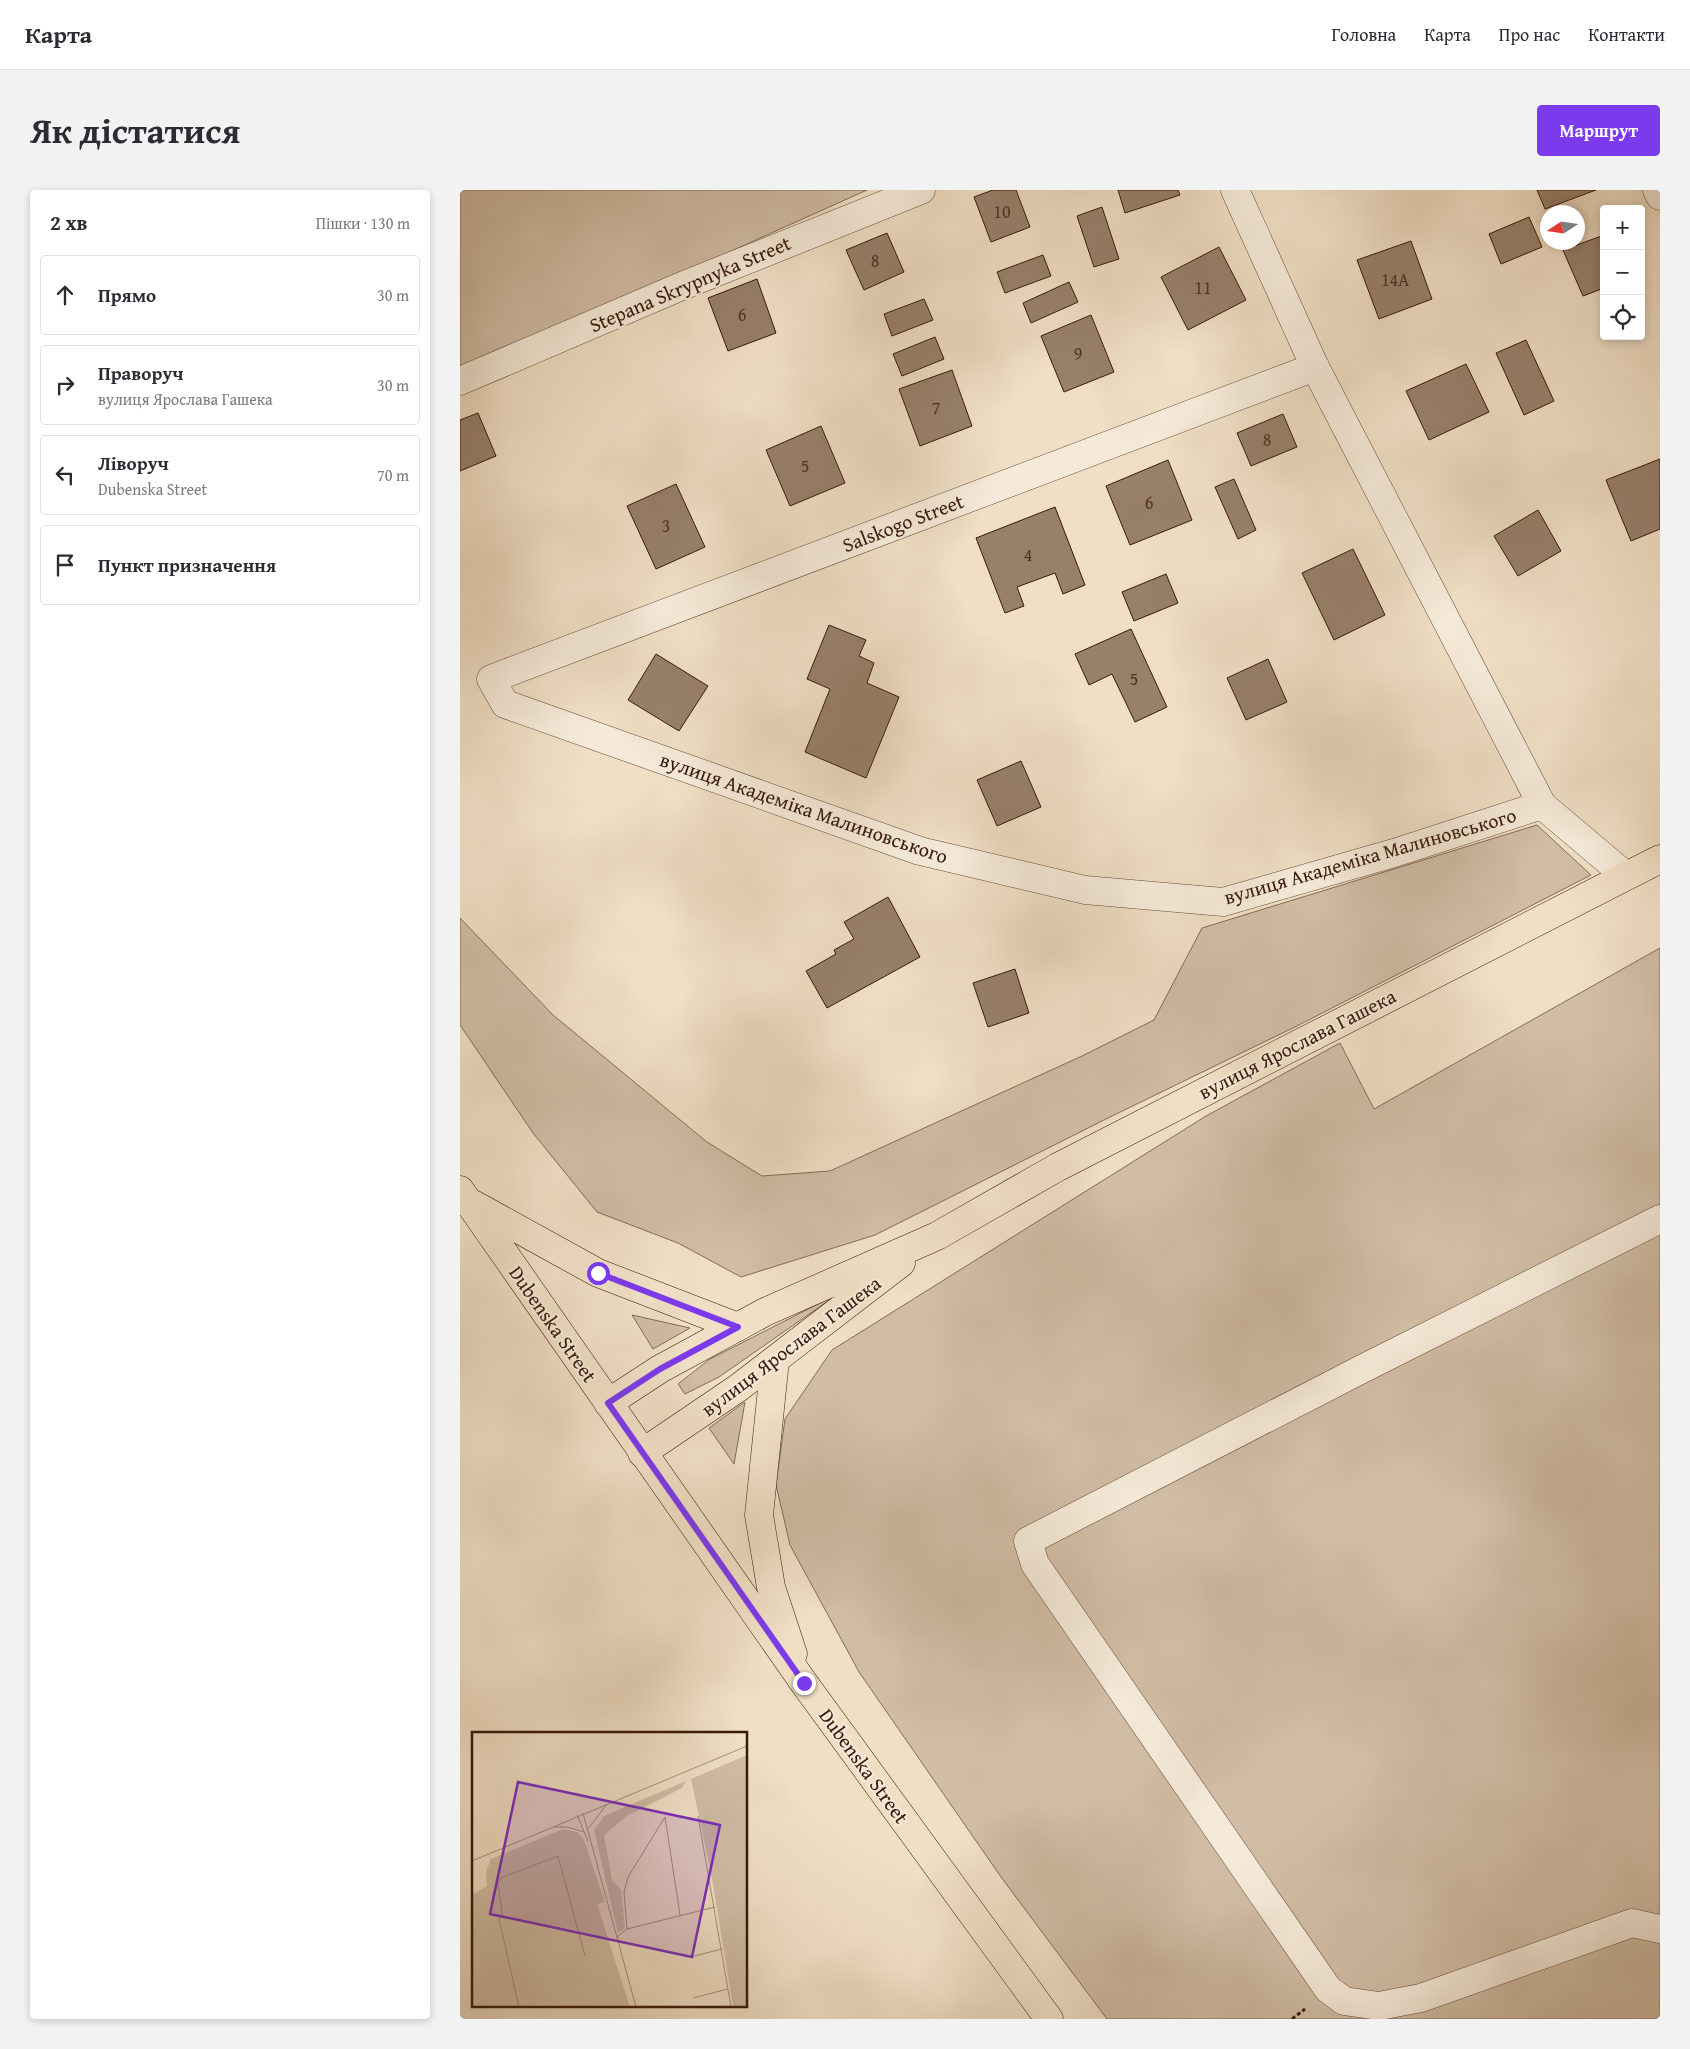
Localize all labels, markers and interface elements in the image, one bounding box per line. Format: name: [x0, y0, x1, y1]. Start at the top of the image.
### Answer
text: Карта: [25, 17, 92, 52]
text: Головна: [1331, 21, 1396, 48]
text: Карта: [1424, 21, 1471, 48]
text: Про нас: [1499, 21, 1560, 48]
text: Контакти: [1588, 21, 1665, 48]
text: Як дістатися: [30, 105, 240, 156]
button: Маршрут: [1537, 105, 1660, 156]
house number: 10: [993, 198, 1011, 225]
north arrow: [1540, 205, 1585, 250]
map controls: [1600, 205, 1645, 340]
button: +: [1600, 205, 1645, 250]
text: 2 хв: [50, 207, 88, 238]
text: Пішки · 130 m: [316, 211, 410, 235]
street label: Stepana Skrypnyka Street: [585, 228, 795, 339]
house number: 8: [871, 247, 879, 274]
button: −: [1600, 250, 1645, 295]
house number: 14А: [1381, 266, 1409, 293]
house number: 11: [1194, 274, 1212, 301]
icon: ahead: [51, 281, 79, 309]
text: Прямо: [98, 281, 156, 309]
text: 30 m: [377, 283, 409, 307]
button: locate: [1600, 295, 1645, 340]
house number: 6: [738, 301, 746, 328]
house number: 9: [1074, 340, 1082, 367]
text: Праворуч: [98, 359, 183, 387]
icon: right: [51, 371, 79, 399]
text: 30 m: [377, 373, 409, 397]
text: вулиця Ярослава Гашека: [98, 387, 273, 411]
house number: 7: [932, 394, 940, 421]
house number: 8: [1263, 426, 1271, 453]
text: Ліворуч: [98, 449, 169, 477]
house number: 5: [801, 452, 809, 479]
icon: left: [51, 461, 79, 489]
text: 70 m: [377, 463, 409, 487]
text: Dubenska Street: [98, 477, 207, 501]
street label: Salskogo Street: [838, 486, 968, 559]
house number: 6: [1145, 489, 1153, 516]
house number: 3: [662, 512, 670, 539]
house number: 4: [1024, 541, 1032, 568]
icon: arrive: [51, 551, 79, 579]
text: Пункт призначення: [98, 551, 276, 579]
house number: 5: [1130, 665, 1138, 692]
street label: вулиця Академіка Малиновського: [656, 745, 952, 871]
street label: вулиця Академіка Малиновського: [1220, 800, 1519, 911]
street label: вулиця Ярослава Гашека: [1193, 981, 1401, 1106]
street label: Dubenska Street: [502, 1259, 604, 1388]
route start: [587, 1262, 610, 1285]
street label: вулиця Ярослава Гашека: [695, 1268, 887, 1423]
route end: [793, 1672, 816, 1695]
street label: Dubenska Street: [813, 1702, 916, 1829]
inset map: [472, 1732, 748, 2006]

